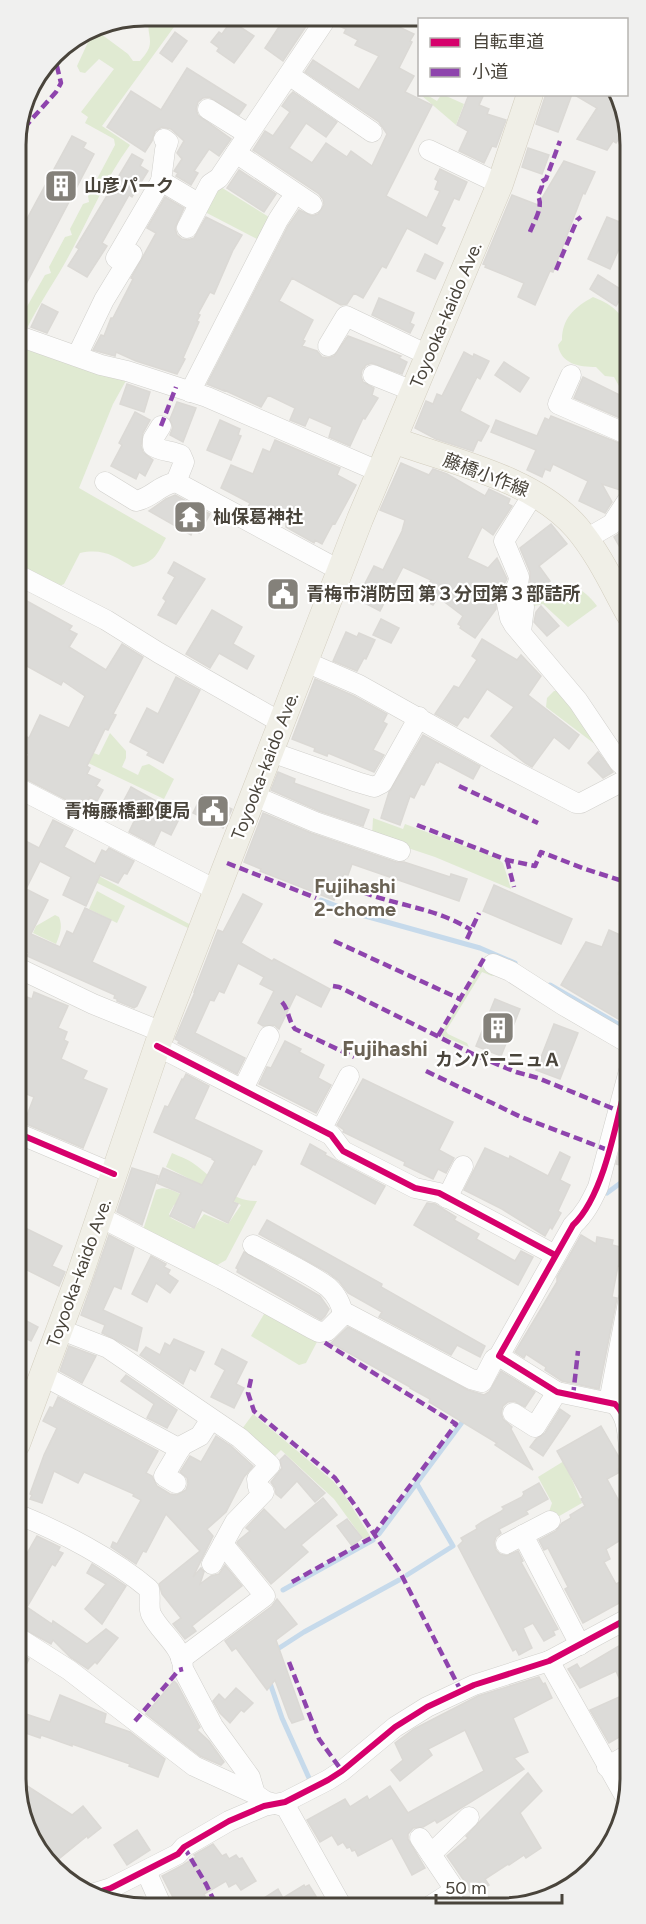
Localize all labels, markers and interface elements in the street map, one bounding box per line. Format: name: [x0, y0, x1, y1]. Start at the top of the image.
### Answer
legend: [418, 18, 628, 96]
text: 自転車道: [472, 31, 544, 53]
text: 小道: [472, 61, 508, 83]
building icon: 山彦パーク: [43, 168, 79, 204]
place label: 山彦パーク: [84, 175, 174, 197]
street label: Toyooka-kaido Ave.: [405, 239, 487, 391]
street label: 藤橋小作線: [440, 449, 532, 501]
temple icon: 杣保葛神社: [172, 499, 208, 535]
place label: 杣保葛神社: [213, 506, 303, 528]
public building icon: 青梅市消防団 第３分団第３部詰所: [265, 576, 301, 612]
place label: 青梅市消防団 第３分団第３部詰所: [306, 583, 580, 605]
street label: Toyooka-kaido Ave.: [227, 689, 303, 843]
public building icon: 青梅藤橋郵便局: [195, 793, 231, 829]
place label: 青梅藤橋郵便局: [64, 800, 190, 822]
district label: Fujihashi 2-chome: [314, 874, 396, 921]
building icon: カンパーニュＡ: [480, 1010, 516, 1046]
district label: Fujihashi: [342, 1036, 428, 1061]
place label: カンパーニュＡ: [435, 1049, 561, 1071]
street label: Toyooka-kaido Ave.: [42, 1196, 116, 1350]
scale bar: [436, 1867, 562, 1905]
text: 50 m: [445, 1877, 487, 1899]

